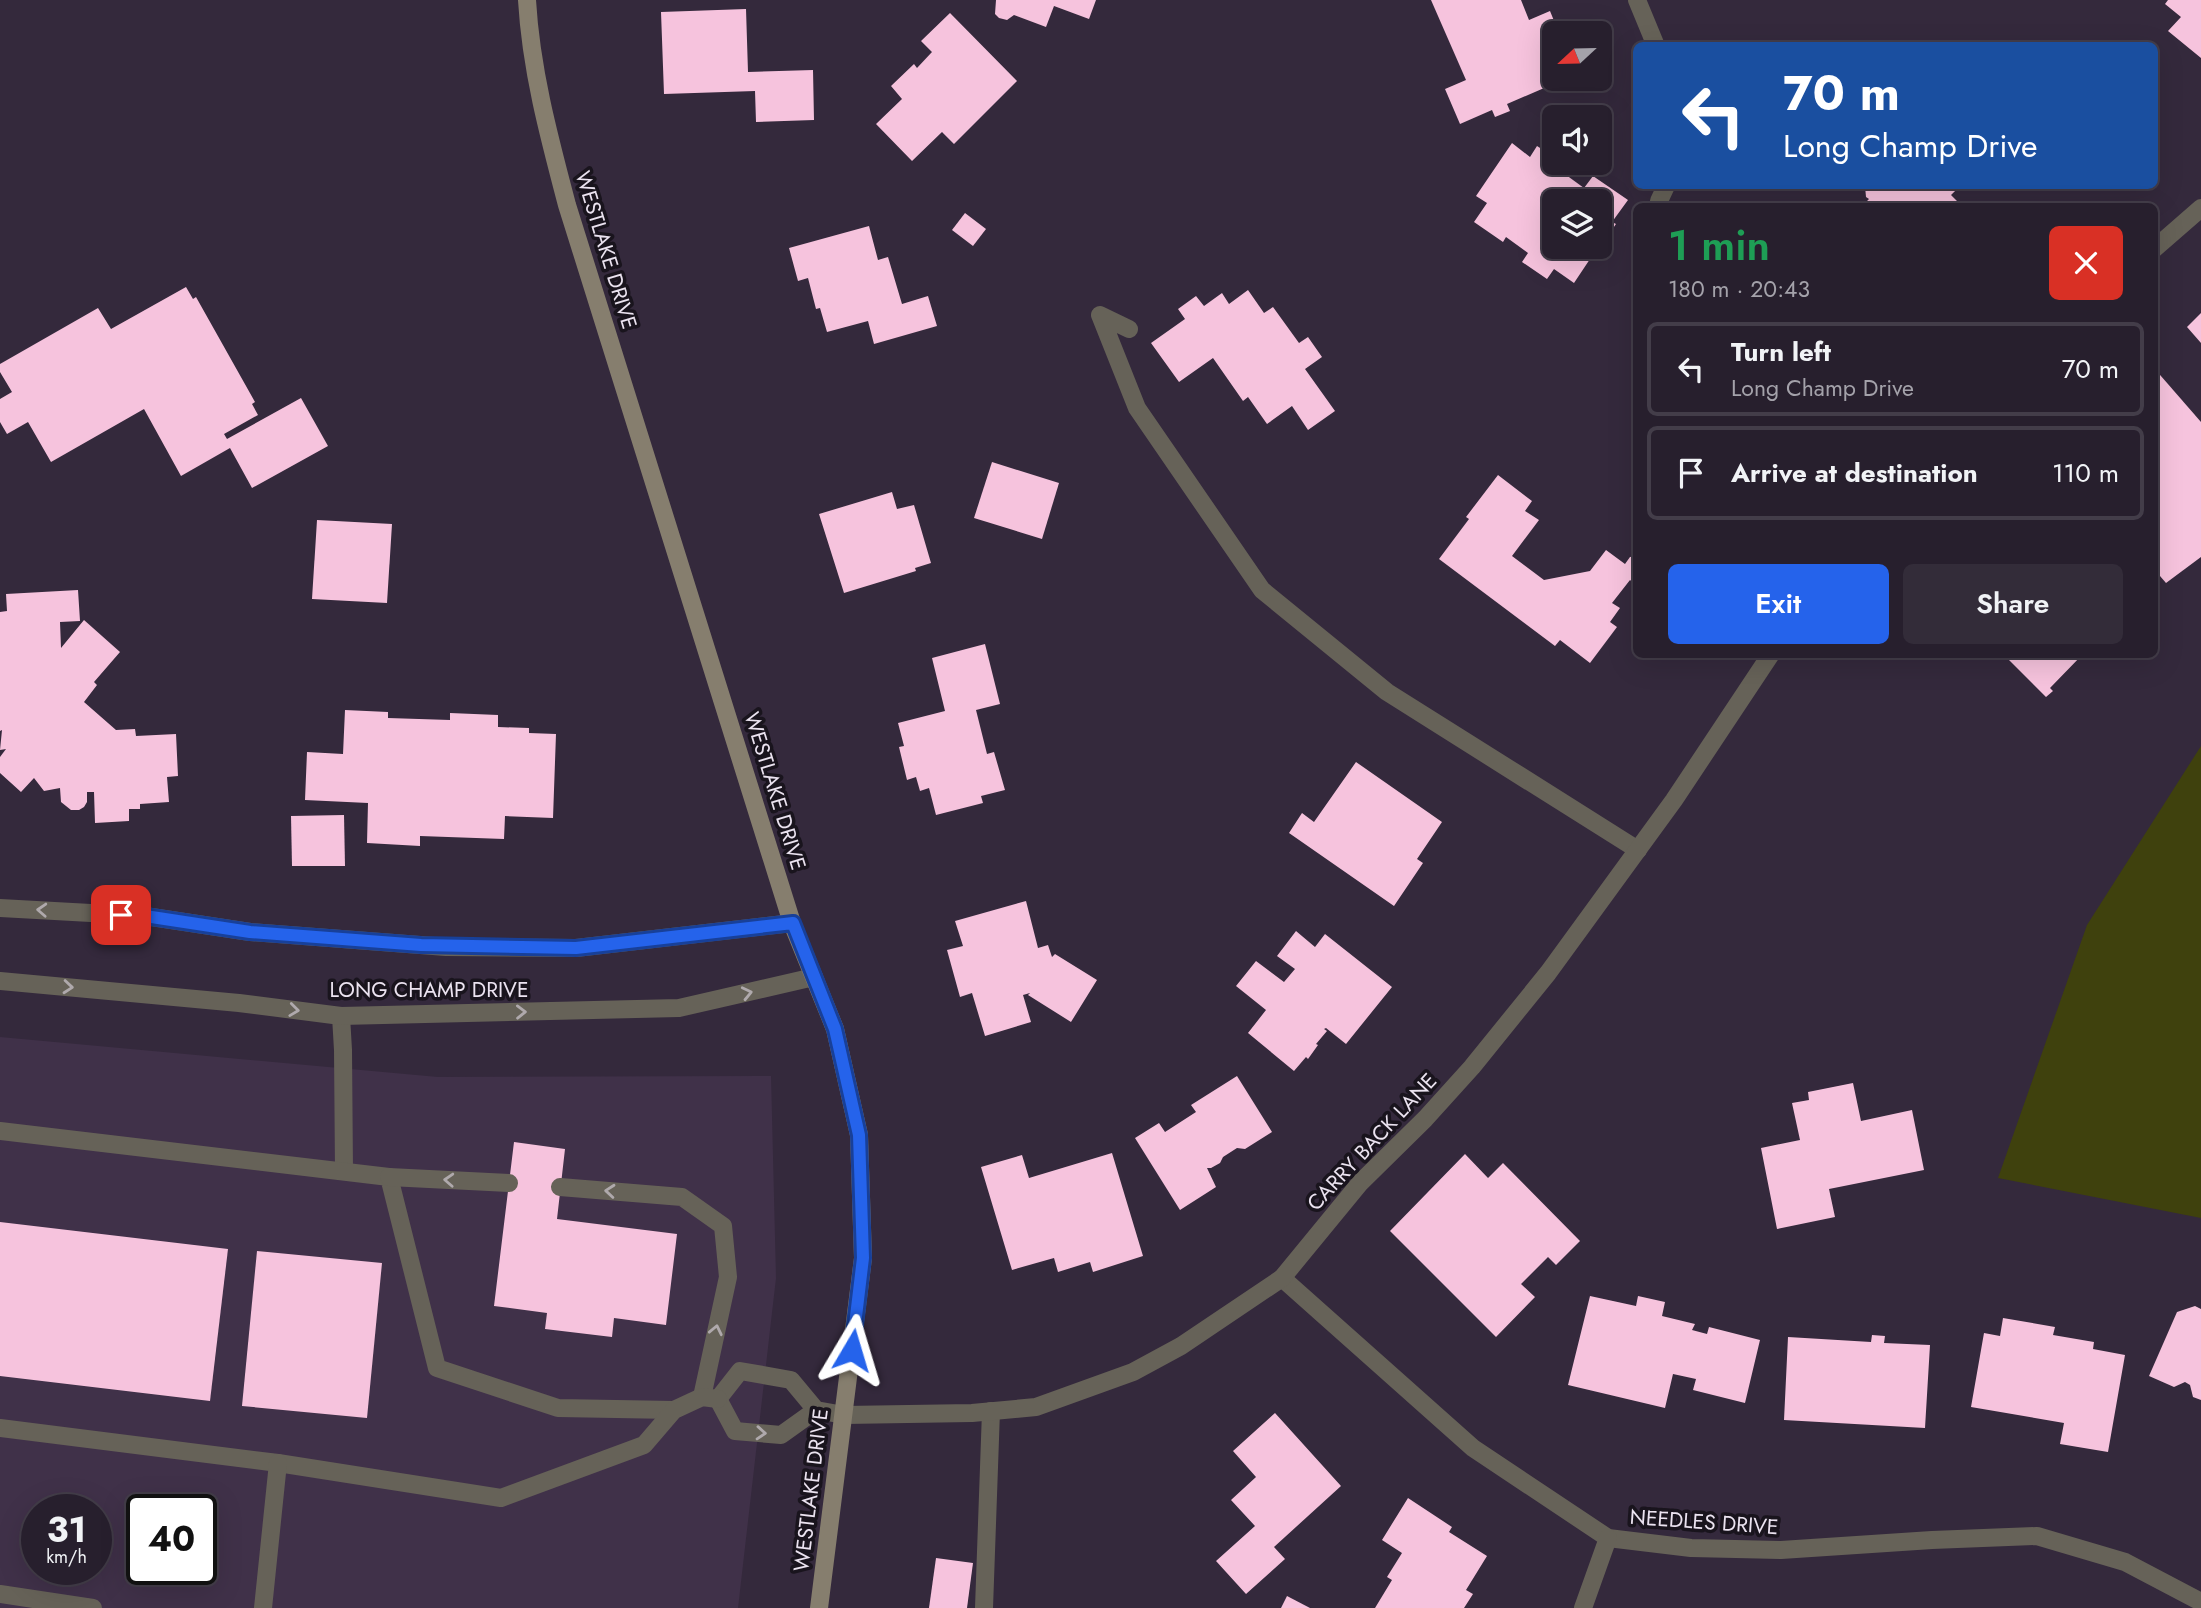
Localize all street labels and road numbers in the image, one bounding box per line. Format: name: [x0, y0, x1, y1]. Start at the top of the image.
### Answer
street label: WESTLAKE DRIVE: [568, 167, 644, 333]
street label: WESTLAKE DRIVE: [737, 708, 813, 874]
street label: LONG CHAMP DRIVE: [330, 975, 528, 1005]
street label: CARRY BACK LANE: [1300, 1067, 1444, 1217]
street label: WESTLAKE DRIVE: [786, 1407, 836, 1573]
street label: NEEDLES DRIVE: [1629, 1502, 1779, 1542]

